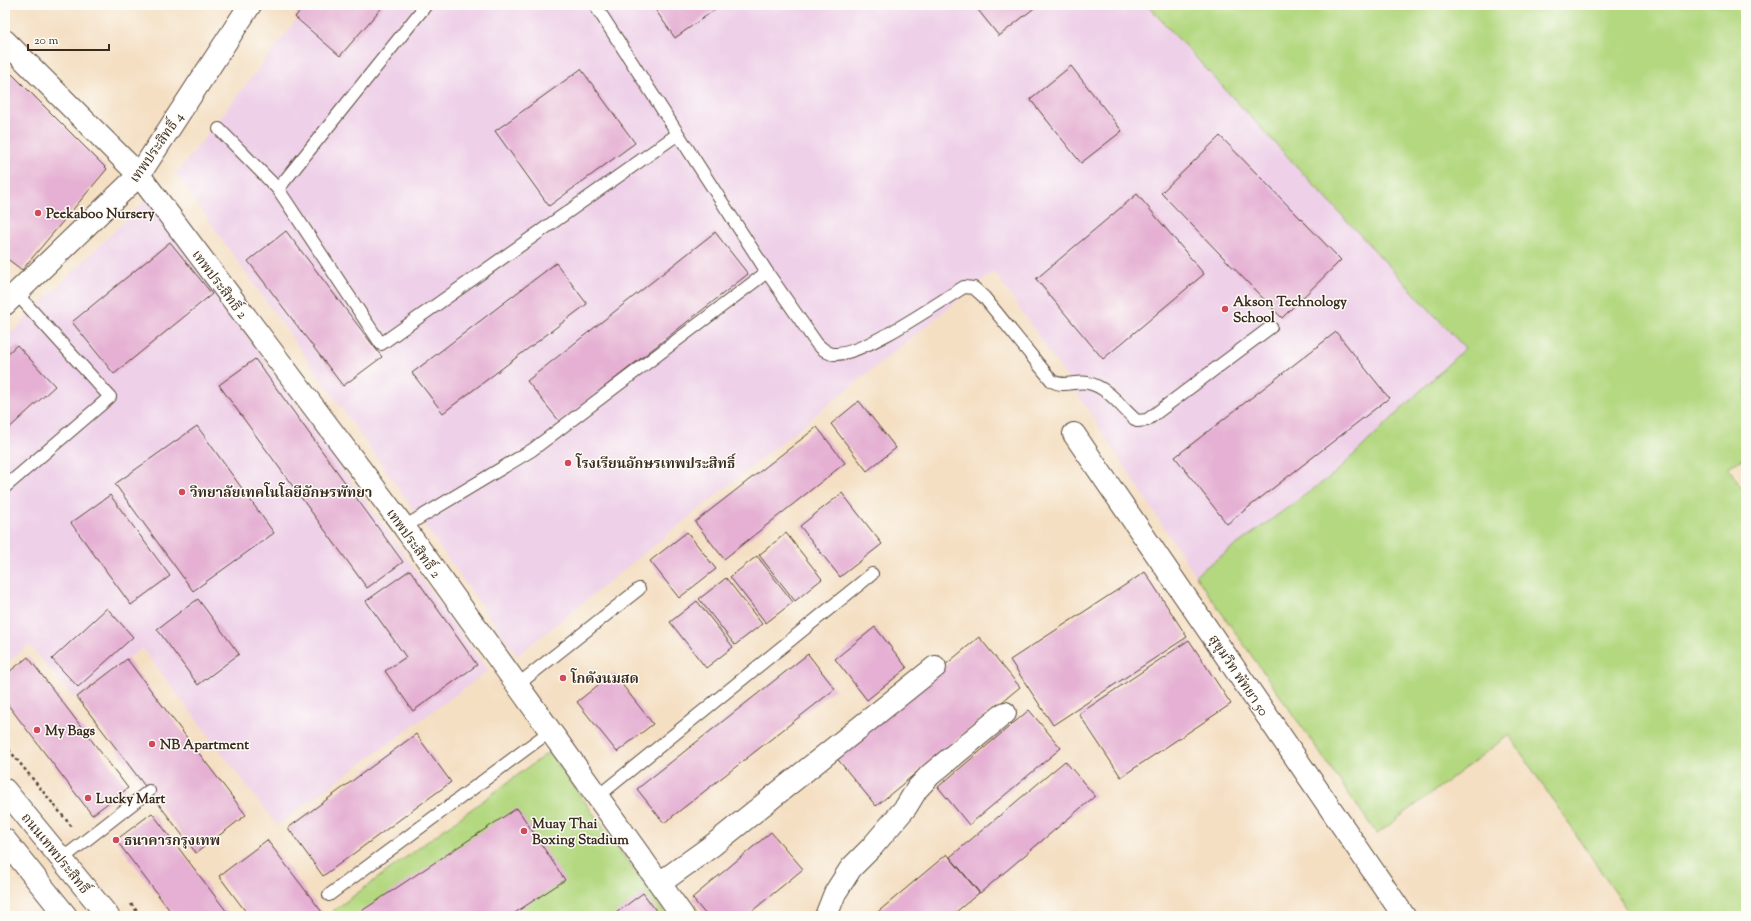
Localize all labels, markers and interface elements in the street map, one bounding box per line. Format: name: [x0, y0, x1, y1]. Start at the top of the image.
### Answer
scale bar: [28, 26, 109, 52]
text: 20 m: [34, 32, 59, 50]
street label: เทพประสิทธิ์ 4: [124, 108, 189, 188]
place label: Peekaboo Nursery: [46, 205, 155, 225]
marker: Peekaboo Nursery: [33, 208, 43, 218]
street label: เทพประสิทธิ์ 2: [186, 245, 253, 324]
place label: Akson Technology School: [1233, 293, 1347, 329]
marker: Akson Technology School: [1220, 304, 1230, 314]
place label: โรงเรียนอักษรเทพประสิทธิ์: [575, 453, 736, 475]
marker: โรงเรียนอักษรเทพประสิทธิ์: [563, 458, 573, 468]
place label: วิทยาลัยเทคโนโลยีอักษรพัทยา: [190, 482, 372, 504]
marker: วิทยาลัยเทคโนโลยีอักษรพัทยา: [177, 487, 187, 497]
street label: เทพประสิทธิ์ 2: [380, 504, 446, 583]
street label: สุขุมวิท พัทยา 50: [1203, 631, 1272, 721]
place label: โกดังนมสด: [570, 668, 639, 690]
marker: โกดังนมสด: [558, 673, 568, 683]
place label: My Bags: [45, 722, 96, 742]
marker: My Bags: [32, 725, 42, 735]
place label: NB Apartment: [160, 736, 249, 756]
marker: NB Apartment: [147, 739, 157, 749]
place label: Lucky Mart: [96, 790, 165, 810]
marker: Lucky Mart: [83, 793, 93, 803]
street label: ถนนเทพประสิทธิ์: [15, 808, 96, 900]
place label: Muay Thai Boxing Stadium: [532, 815, 629, 851]
marker: Muay Thai Boxing Stadium: [519, 826, 529, 836]
place label: ธนาคารกรุงเทพ: [124, 832, 220, 852]
marker: ธนาคารกรุงเทพ: [111, 835, 121, 845]

